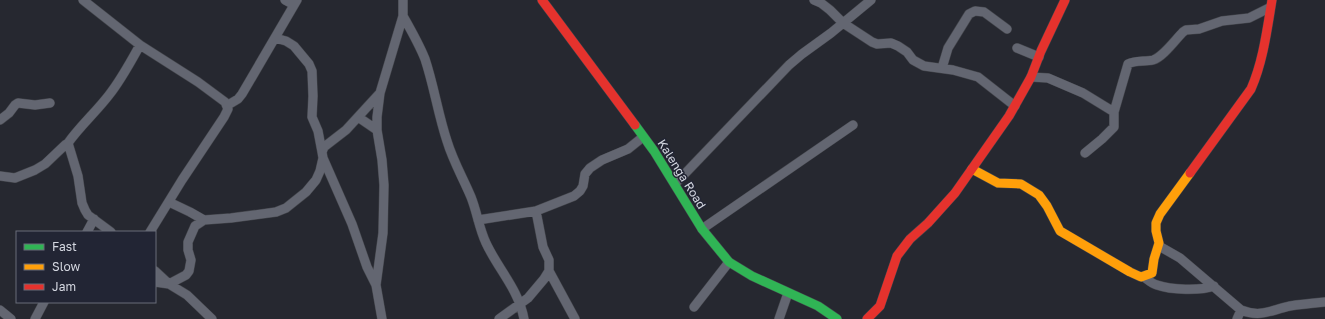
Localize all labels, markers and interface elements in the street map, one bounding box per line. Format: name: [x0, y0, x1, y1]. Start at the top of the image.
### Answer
street label: Kalenga Road: [655, 136, 709, 212]
legend: [16, 231, 156, 303]
text: Fast: [52, 239, 77, 254]
text: Slow: [52, 259, 80, 274]
text: Jam: [52, 279, 76, 294]

